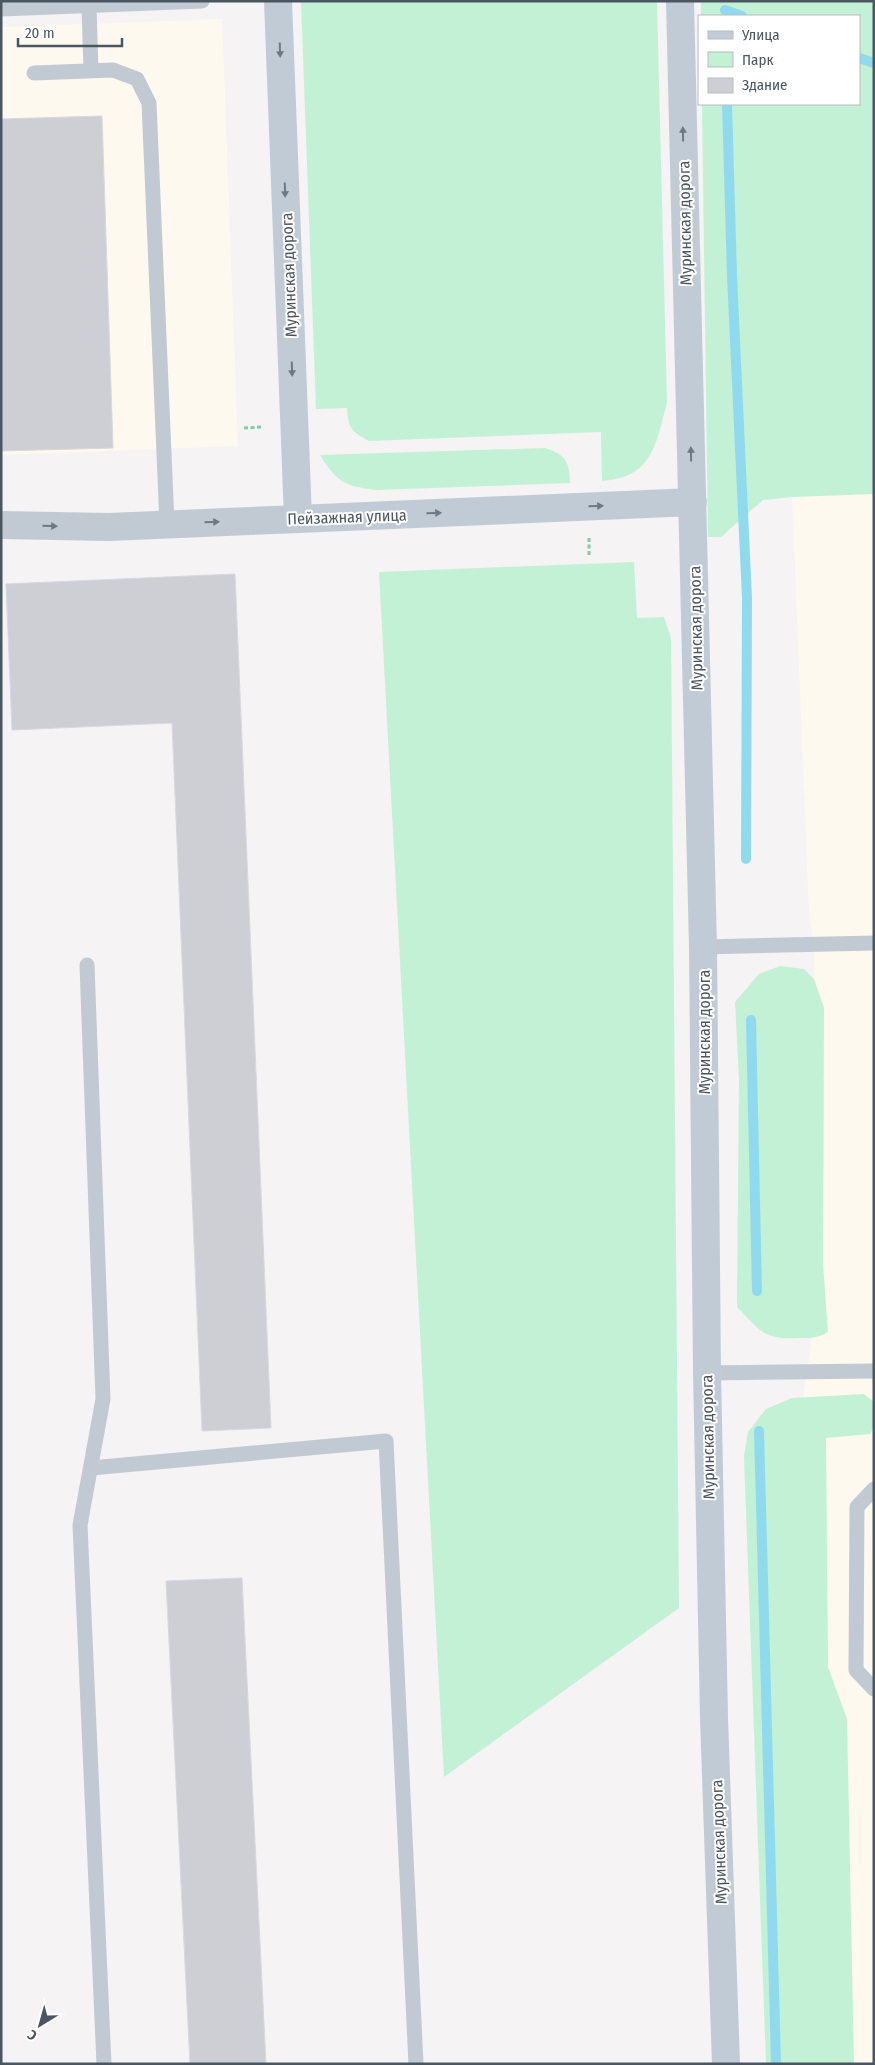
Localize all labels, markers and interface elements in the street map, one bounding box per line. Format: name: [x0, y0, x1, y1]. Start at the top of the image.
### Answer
scale bar: [18, 15, 121, 47]
legend: [698, 15, 860, 105]
text: 20 m: [25, 24, 55, 42]
text: Улица: [741, 26, 780, 44]
one-way arrow: [276, 42, 284, 58]
text: Парк: [742, 51, 773, 69]
text: Здание: [742, 76, 788, 94]
one-way arrow: [679, 125, 687, 141]
street label: Муринская дорога: [674, 160, 696, 285]
one-way arrow: [282, 182, 290, 198]
street label: Муринская дорога: [277, 212, 301, 338]
one-way arrow: [289, 362, 297, 378]
one-way arrow: [687, 445, 695, 461]
one-way arrow: [588, 502, 604, 510]
street label: Пейзажная улица: [287, 505, 407, 529]
one-way arrow: [426, 509, 442, 517]
one-way arrow: [205, 518, 221, 526]
one-way arrow: [42, 522, 58, 530]
street label: Муринская дорога: [685, 565, 707, 690]
street label: Муринская дорога: [695, 970, 714, 1094]
street label: Муринская дорога: [697, 1374, 719, 1499]
street label: Муринская дорога: [707, 1779, 731, 1905]
north arrow: [15, 2000, 65, 2050]
text: С: [24, 2026, 41, 2044]

